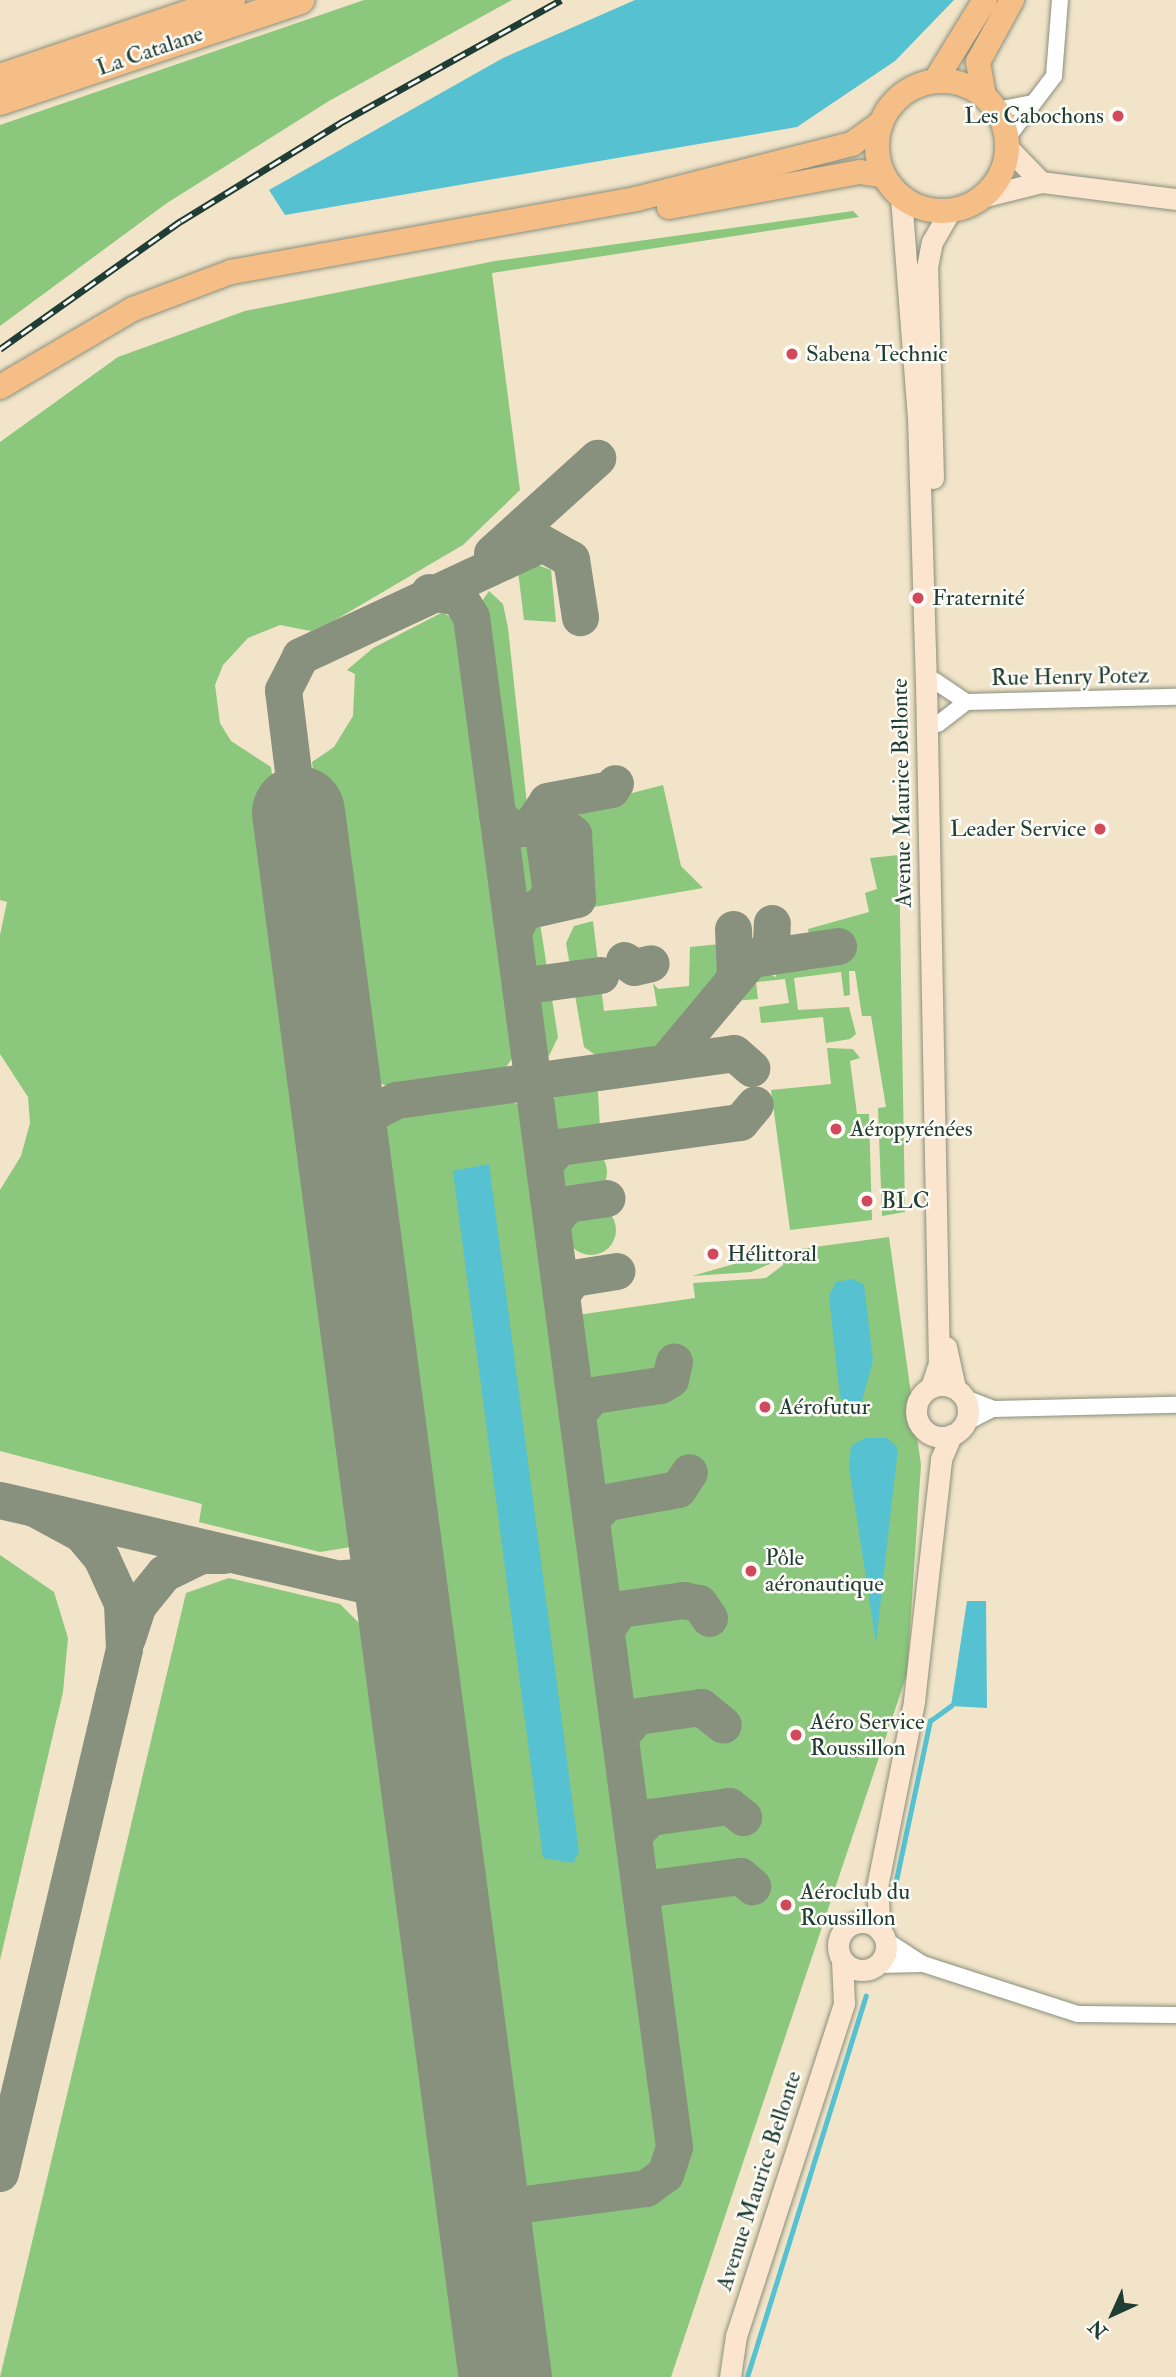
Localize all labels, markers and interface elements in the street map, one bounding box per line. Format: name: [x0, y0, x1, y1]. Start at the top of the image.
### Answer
street label: La Catalane: [93, 20, 207, 82]
place label: Les Cabochons: [964, 102, 1104, 130]
marker: Les Cabochons: [1110, 108, 1126, 124]
place label: Sabena Technic: [806, 340, 948, 368]
marker: Sabena Technic: [784, 346, 800, 362]
place label: Fraternité: [932, 584, 1024, 612]
marker: Fraternité: [910, 590, 926, 606]
street label: Rue Henry Potez: [991, 662, 1149, 692]
street label: Avenue Maurice Bellonte: [886, 678, 918, 908]
place label: Leader Service: [950, 815, 1086, 843]
marker: Leader Service: [1092, 821, 1108, 837]
place label: Aéropyrénées: [850, 1115, 973, 1143]
marker: Aéropyrénées: [828, 1121, 844, 1137]
place label: BLC: [881, 1187, 929, 1215]
marker: BLC: [859, 1193, 875, 1209]
place label: Hélittoral: [727, 1240, 817, 1268]
marker: Hélittoral: [705, 1246, 721, 1262]
place label: Aérofutur: [779, 1393, 870, 1421]
marker: Aérofutur: [757, 1399, 773, 1415]
place label: Pôle aéronautique: [765, 1544, 884, 1598]
marker: Pôle aéronautique: [743, 1563, 759, 1579]
place label: Aéro Service Roussillon: [810, 1708, 925, 1762]
marker: Aéro Service Roussillon: [788, 1727, 804, 1743]
place label: Aéroclub du Roussillon: [800, 1878, 910, 1932]
marker: Aéroclub du Roussillon: [778, 1897, 794, 1913]
street label: Avenue Maurice Bellonte: [710, 2068, 808, 2294]
north arrow: [1078, 2279, 1148, 2349]
text: N: [1084, 2314, 1113, 2343]

